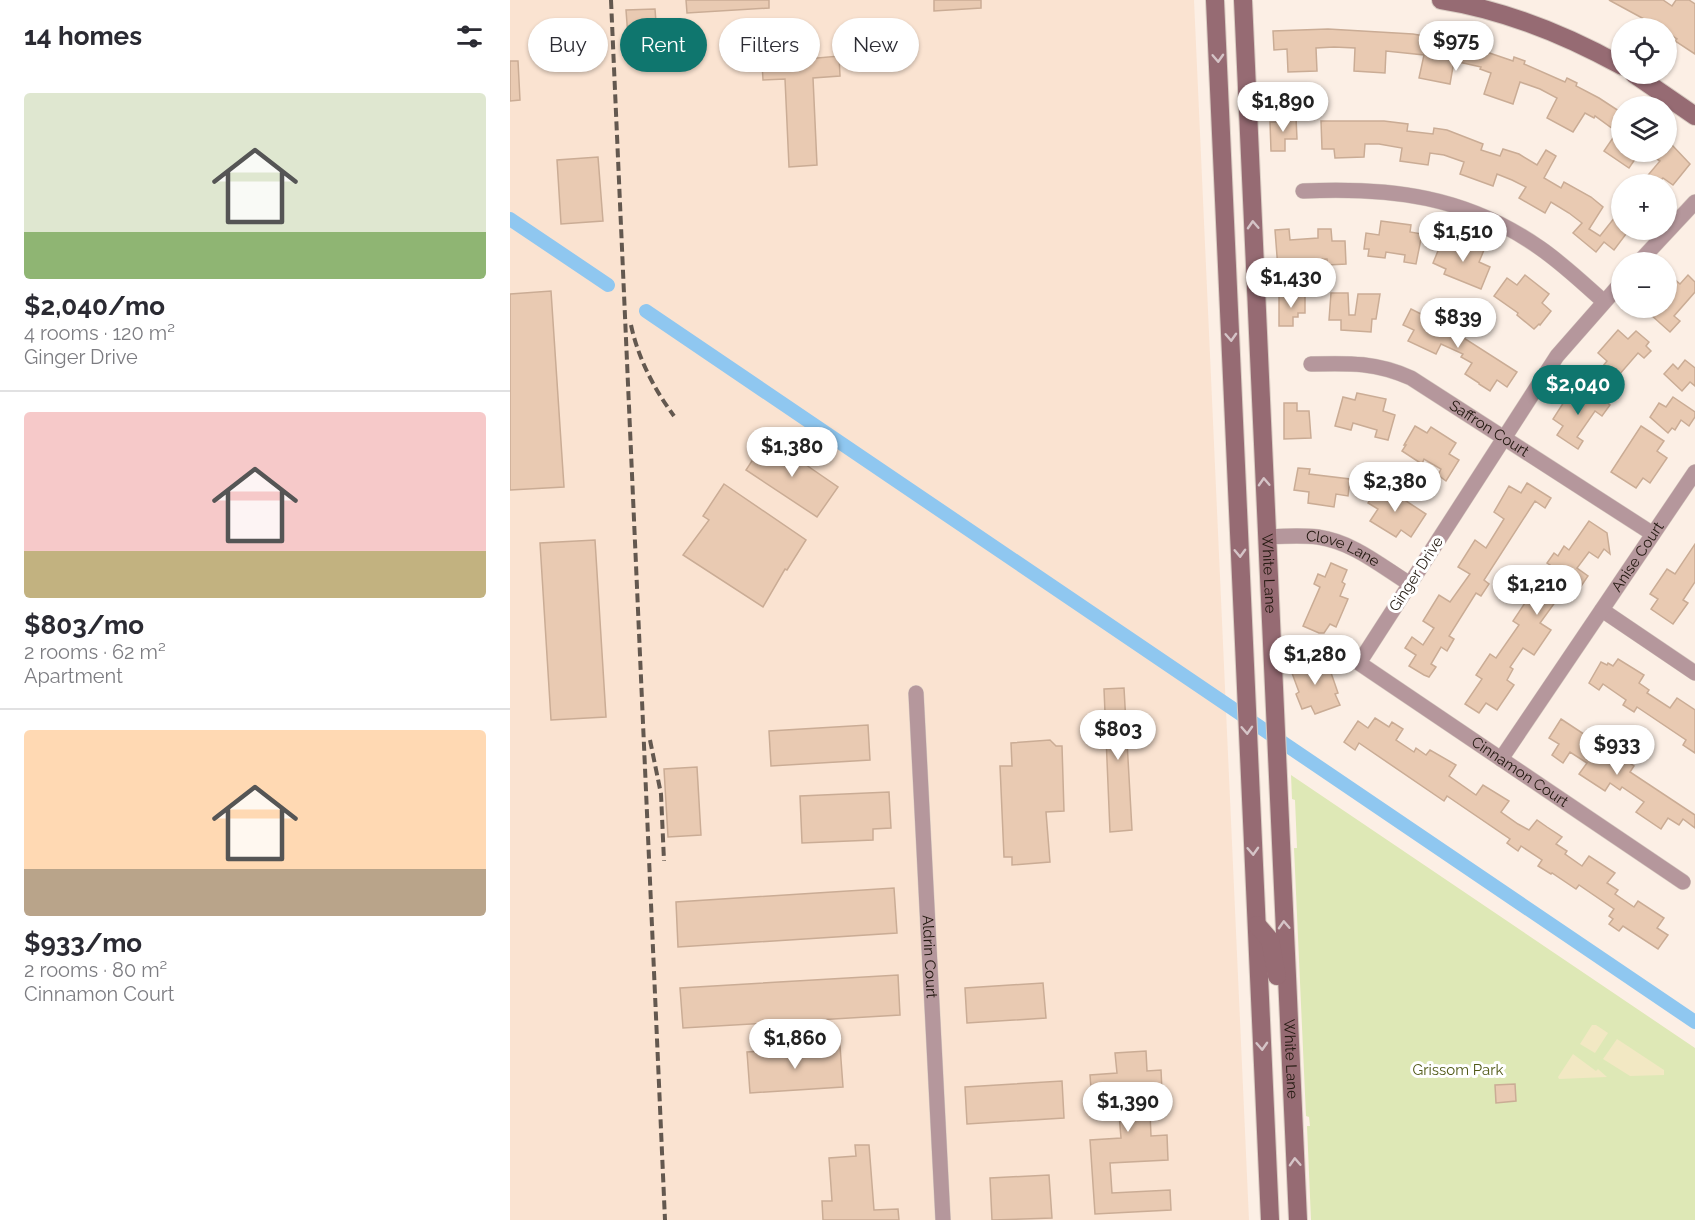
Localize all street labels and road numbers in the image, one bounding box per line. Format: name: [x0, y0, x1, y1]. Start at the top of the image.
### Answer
street label: Saffron Court: [1446, 396, 1532, 461]
street label: Anise Court: [1608, 518, 1668, 595]
street label: Clove Lane: [1305, 527, 1383, 571]
street label: White Lane: [1258, 533, 1280, 614]
street label: Ginger Drive: [1385, 533, 1447, 615]
street label: Cinnamon Court: [1468, 733, 1572, 811]
street label: Aldrin Court: [918, 915, 941, 999]
street label: White Lane: [1280, 1019, 1302, 1099]

